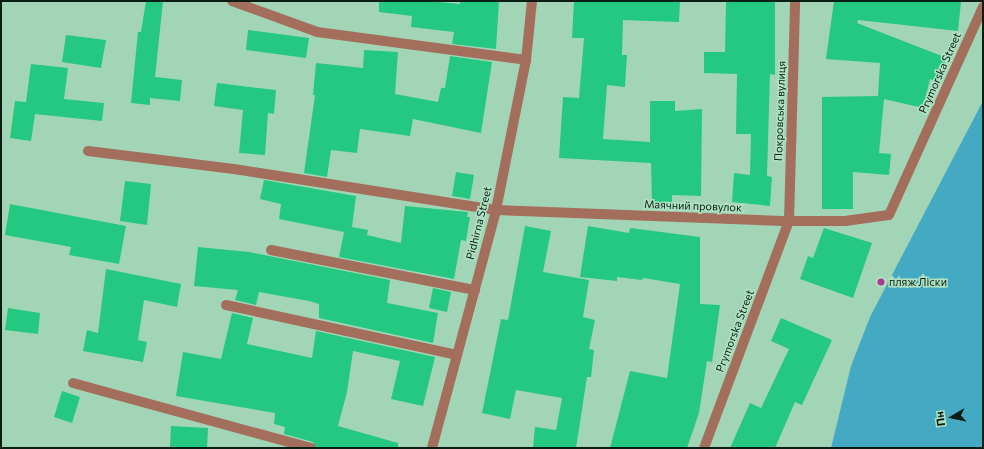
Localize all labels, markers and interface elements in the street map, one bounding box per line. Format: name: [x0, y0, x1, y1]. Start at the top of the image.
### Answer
street label: Prymorska Street: [916, 30, 964, 116]
street label: Покровська вулиця: [772, 61, 788, 161]
street label: Pidhirna Street: [464, 185, 494, 261]
street label: Маячний провулок: [644, 198, 742, 214]
place label: пляж Ліски: [889, 275, 947, 289]
marker: пляж Ліски: [876, 277, 886, 287]
street label: Prymorska Street: [713, 288, 757, 374]
north arrow: [932, 397, 972, 437]
text: Пн: [932, 411, 947, 427]

